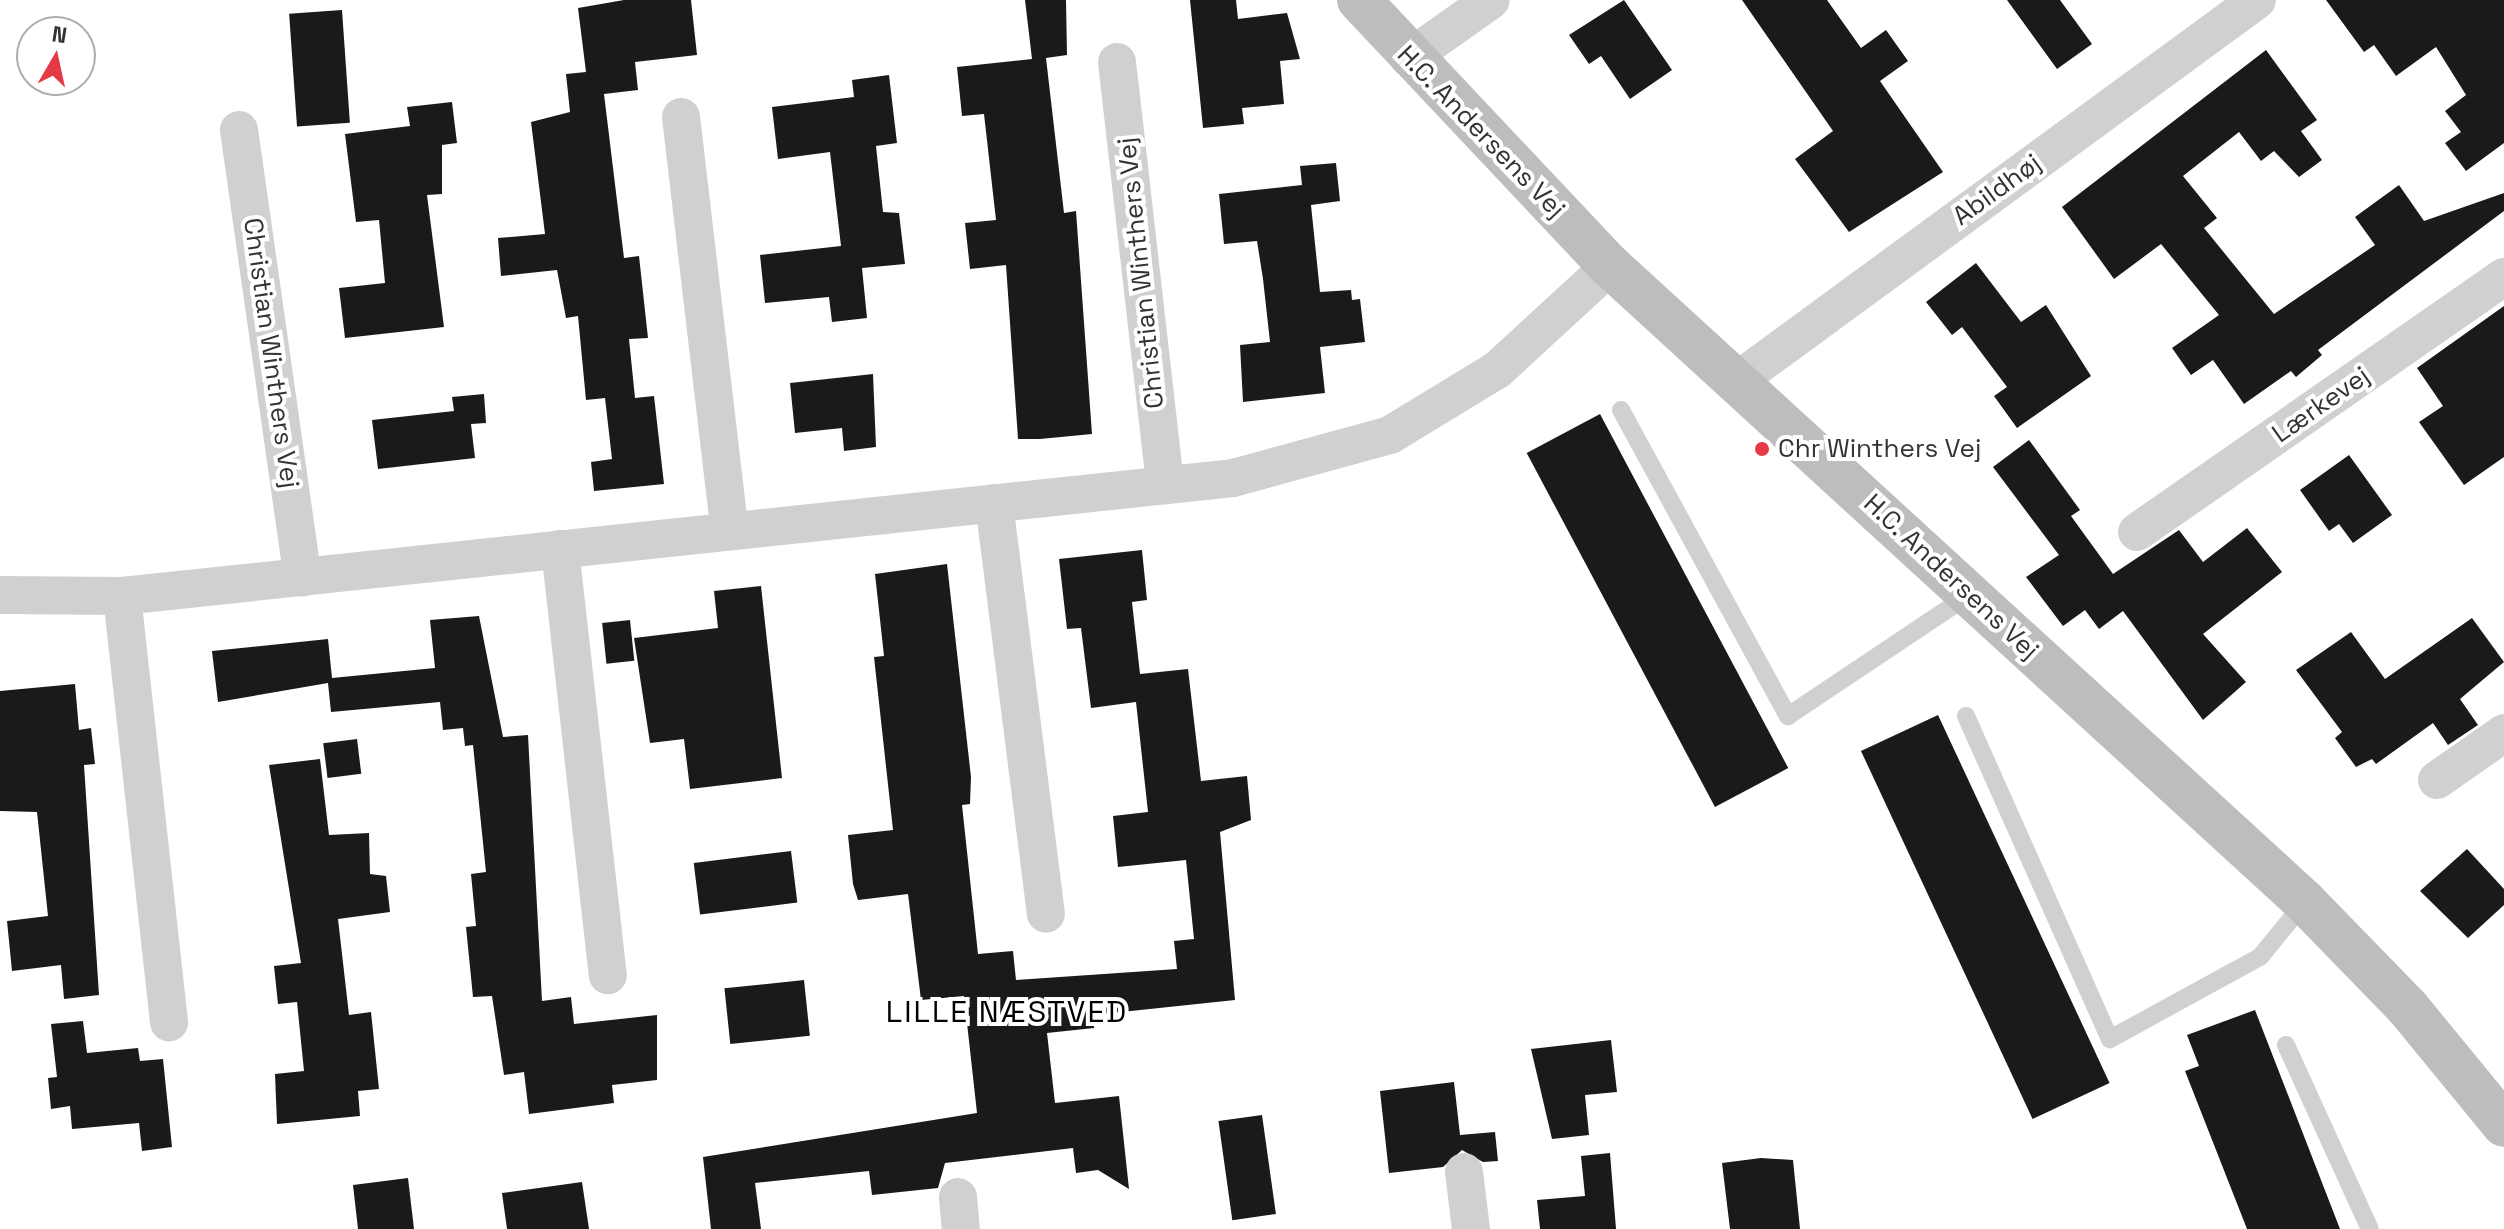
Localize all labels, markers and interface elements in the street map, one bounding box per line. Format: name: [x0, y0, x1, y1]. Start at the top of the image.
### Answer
north arrow: [16, 16, 96, 96]
text: N: [50, 19, 69, 49]
street label: H.C. Andersens Vej: [1390, 39, 1572, 225]
street label: Christian Winthers Vej: [1111, 136, 1171, 410]
street label: Abildhøj: [1947, 148, 2047, 232]
street label: Christian Winthers Vej: [237, 216, 305, 490]
street label: Lærkevej: [2266, 360, 2376, 450]
place label: Chr Winthers Vej: [1778, 433, 1982, 465]
marker: Chr Winthers Vej: [1753, 440, 1771, 458]
street label: H.C. Andersens Vej: [1856, 487, 2046, 667]
district label: LILLE NÆSTVED: [886, 994, 1128, 1030]

